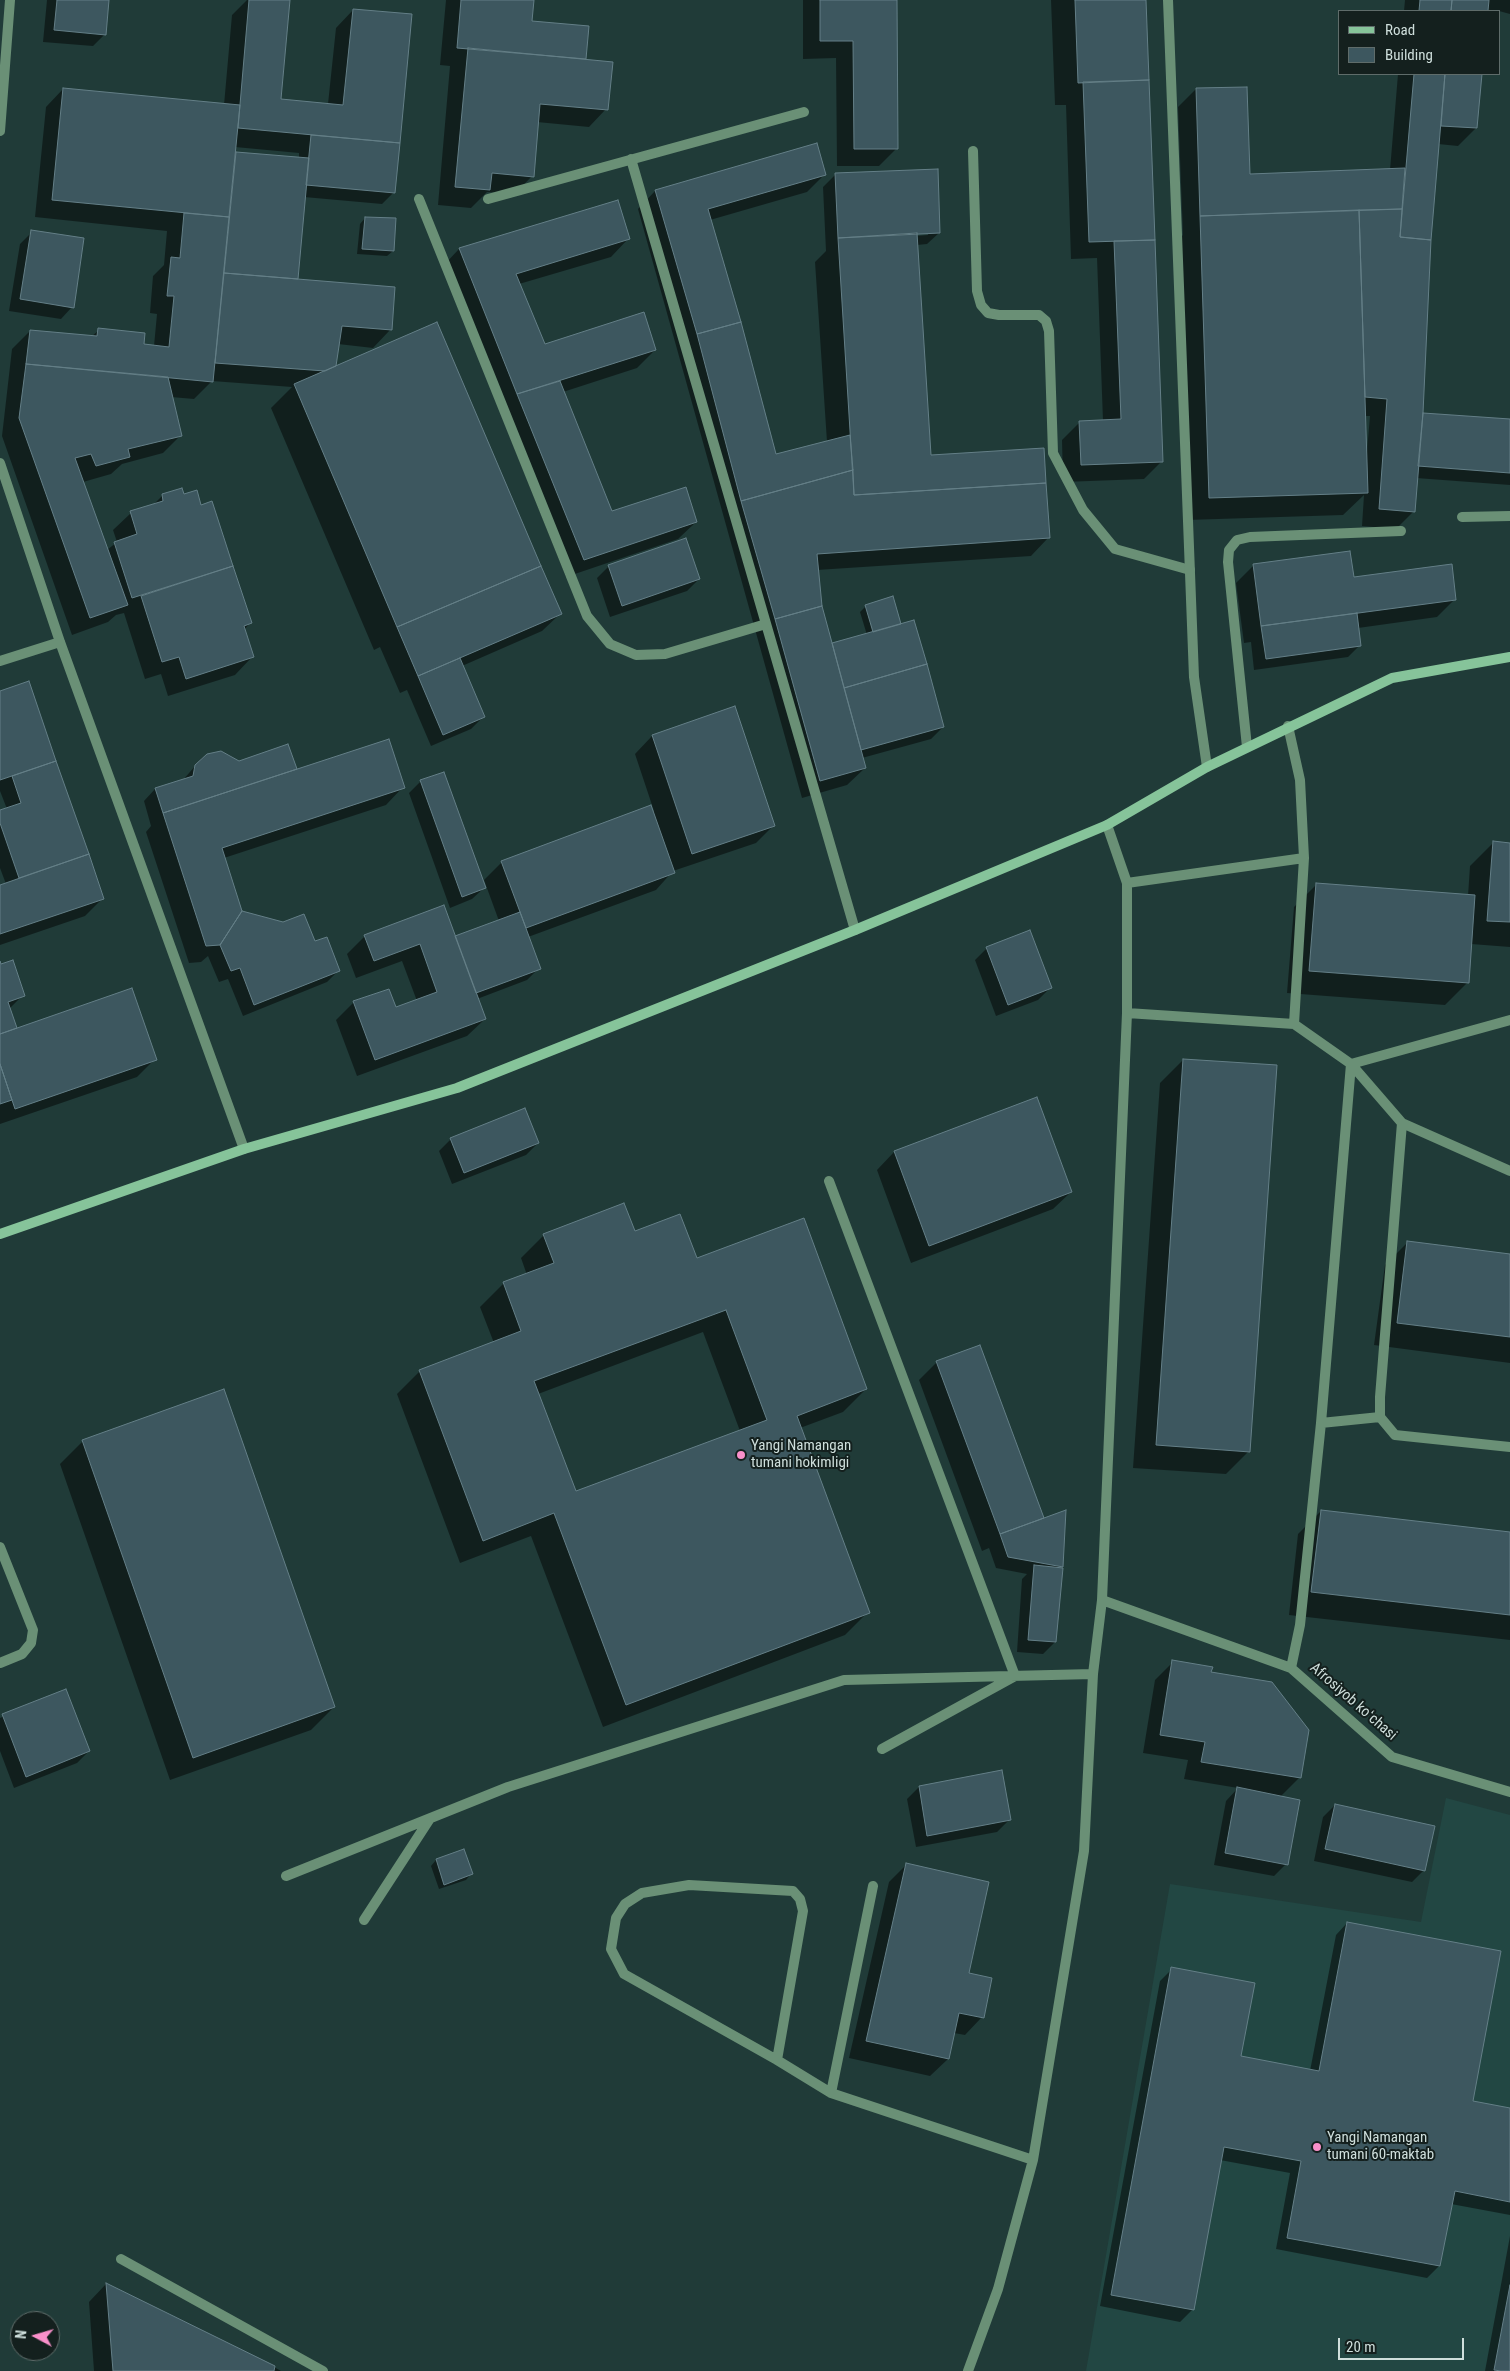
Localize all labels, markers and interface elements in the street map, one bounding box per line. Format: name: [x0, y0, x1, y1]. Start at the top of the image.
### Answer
legend: [1338, 10, 1500, 75]
text: Road: [1385, 21, 1415, 39]
text: Building: [1385, 46, 1433, 64]
place label: Yangi Namangan tumani hokimligi: [751, 1437, 851, 1472]
marker: Yangi Namangan tumani hokimligi: [735, 1449, 747, 1461]
street label: Afrosiyob koʻchasi: [1306, 1659, 1400, 1745]
place label: Yangi Namangan tumani 60-maktab: [1327, 2129, 1434, 2164]
marker: Yangi Namangan tumani 60-maktab: [1311, 2141, 1323, 2153]
north arrow: [10, 2311, 60, 2361]
scale bar: [1340, 2328, 1466, 2360]
text: N: [13, 2329, 29, 2340]
text: 20 m: [1346, 2338, 1376, 2356]

